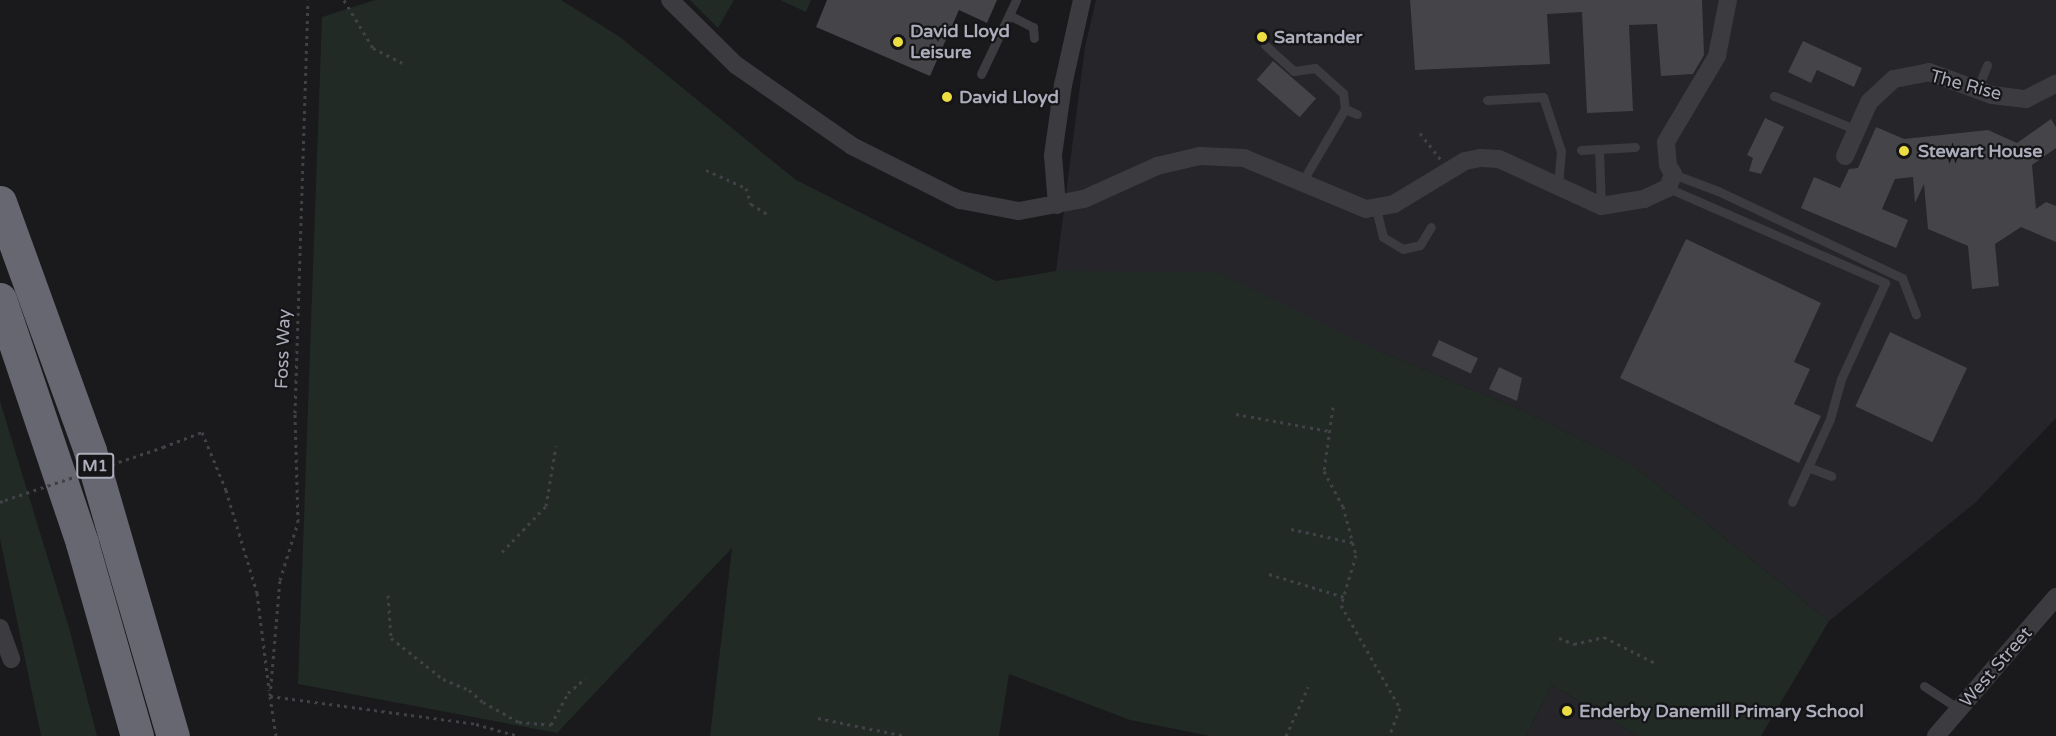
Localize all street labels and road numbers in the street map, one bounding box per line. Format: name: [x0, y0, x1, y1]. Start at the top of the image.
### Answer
street label: The Rise: [1928, 65, 2004, 105]
street label: Foss Way: [271, 309, 295, 389]
road number: M1: [76, 453, 115, 479]
street label: West Street: [1955, 623, 2037, 711]

